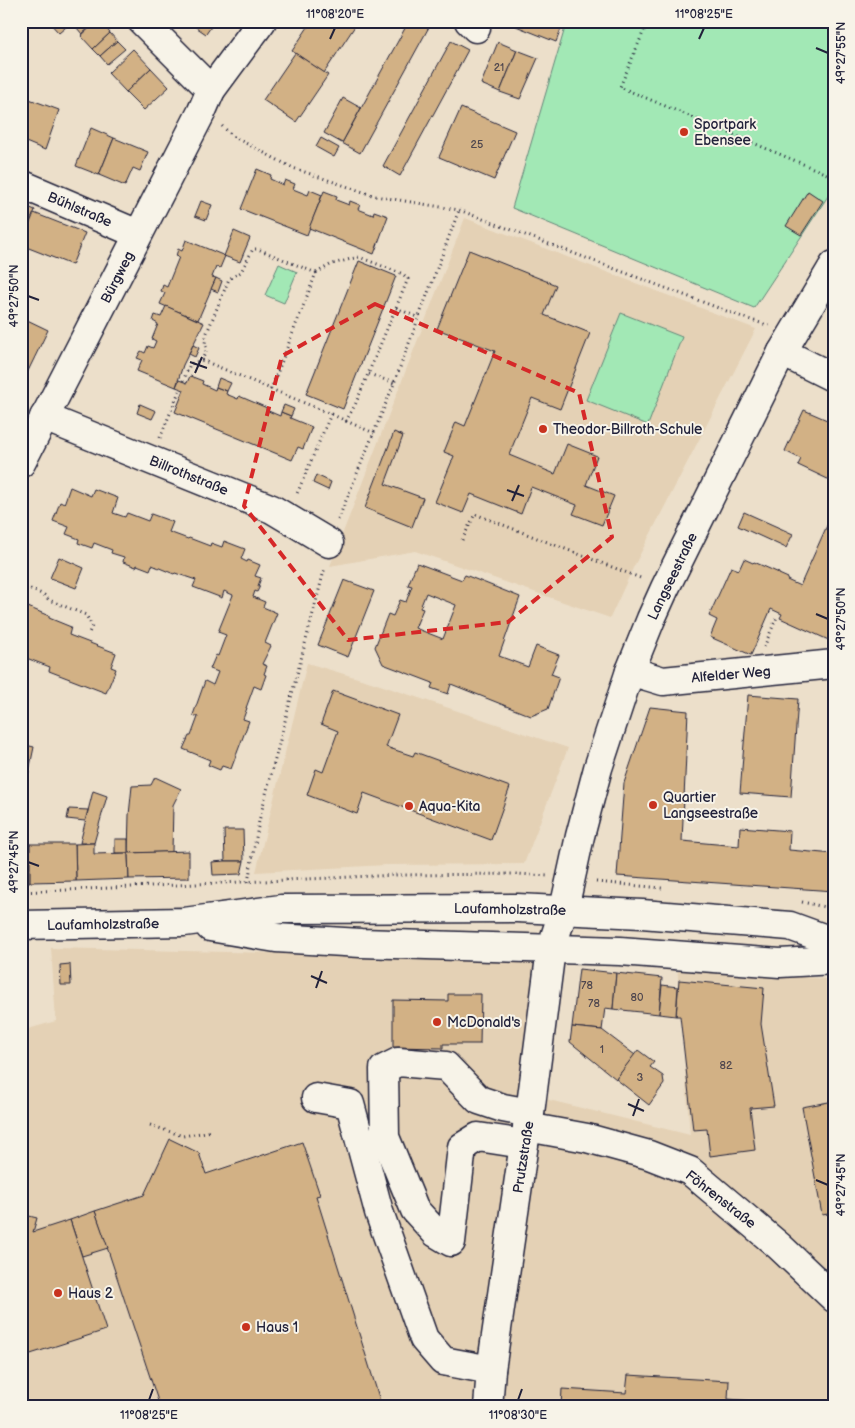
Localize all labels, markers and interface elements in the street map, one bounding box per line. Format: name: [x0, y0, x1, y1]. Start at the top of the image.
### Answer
text: 11°08'20"E: [306, 7, 364, 22]
text: 11°08'25"E: [675, 7, 733, 22]
text: 49°27'55"N: [834, 22, 849, 84]
house number: 21: [494, 61, 504, 74]
place label: Sportpark Ebensee: [694, 116, 756, 149]
marker: Sportpark Ebensee: [678, 126, 690, 138]
house number: 25: [471, 138, 483, 151]
street label: Bühlstraße: [45, 188, 115, 231]
street label: Bürgweg: [97, 248, 138, 306]
text: 49°27'50"N: [7, 265, 22, 327]
place label: Theodor-Billroth-Schule: [553, 421, 702, 438]
marker: Theodor-Billroth-Schule: [537, 423, 549, 435]
street label: Billrothstraße: [147, 452, 231, 499]
street label: Langseestraße: [644, 530, 701, 623]
text: 49°27'50"N: [834, 588, 849, 650]
street label: Alfelder Weg: [691, 663, 772, 686]
place label: Quartier Langseestraße: [663, 789, 758, 822]
place label: Aqua-Kita: [419, 798, 480, 815]
marker: Quartier Langseestraße: [647, 799, 659, 811]
marker: Aqua-Kita: [403, 800, 415, 812]
text: 49°27'45"N: [7, 830, 22, 894]
street label: Laufamholzstraße: [454, 900, 566, 919]
street label: Laufamholzstraße: [47, 915, 159, 934]
house number: 78: [581, 979, 593, 992]
house number: 80: [631, 991, 644, 1004]
house number: 78: [588, 997, 600, 1010]
place label: McDonald's: [447, 1014, 521, 1031]
marker: McDonald's: [431, 1016, 443, 1028]
house number: 1: [600, 1043, 604, 1056]
house number: 82: [720, 1059, 733, 1072]
house number: 3: [637, 1071, 644, 1084]
street label: Prutzstraße: [509, 1120, 538, 1194]
text: 49°27'45"N: [834, 1153, 849, 1217]
street label: Föhrenstraße: [682, 1167, 759, 1232]
place label: Haus 2: [68, 1285, 114, 1302]
marker: Haus 2: [52, 1287, 64, 1299]
place label: Haus 1: [256, 1319, 298, 1336]
marker: Haus 1: [240, 1321, 252, 1333]
text: 11°08'25"E: [120, 1408, 178, 1423]
text: 11°08'30"E: [489, 1408, 547, 1423]

